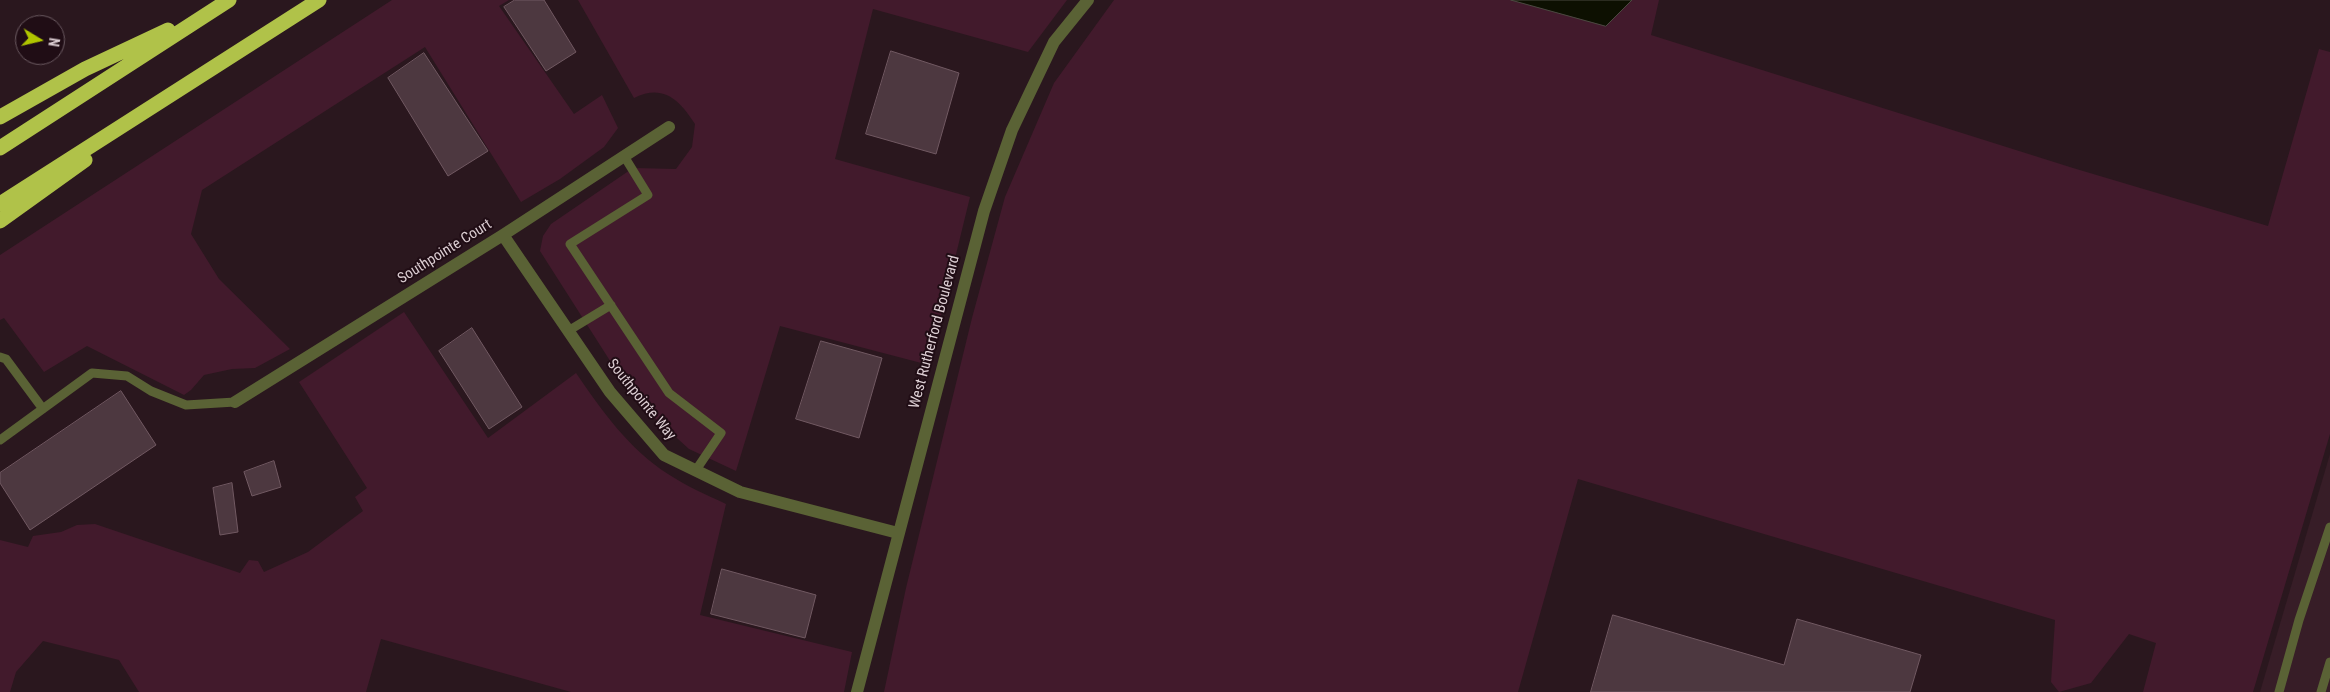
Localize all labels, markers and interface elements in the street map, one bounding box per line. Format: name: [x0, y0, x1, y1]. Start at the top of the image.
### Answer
north arrow: [15, 15, 65, 65]
text: N: [45, 37, 62, 48]
street label: Southpointe Court: [395, 216, 495, 288]
street label: West Rutherford Boulevard: [906, 253, 964, 411]
street label: Southpointe Way: [603, 356, 679, 444]

